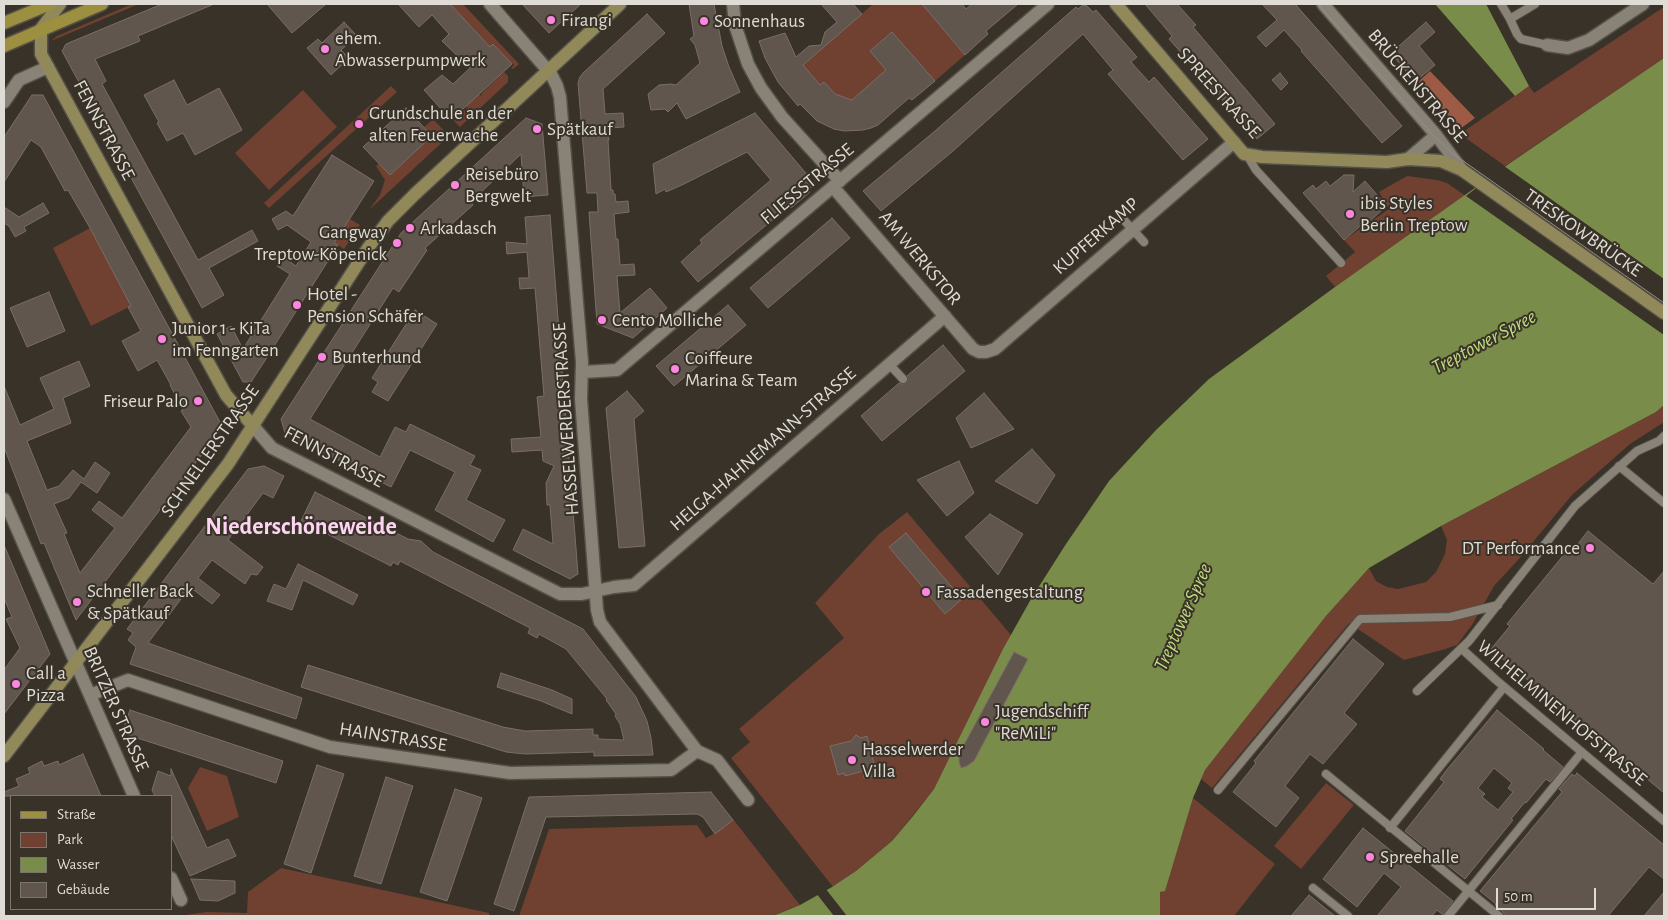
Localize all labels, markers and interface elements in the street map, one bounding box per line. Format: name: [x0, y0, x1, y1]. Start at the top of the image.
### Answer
place label: Firangi: [561, 9, 612, 31]
place label: Sonnenhaus: [714, 10, 805, 32]
marker: Firangi: [545, 14, 557, 26]
marker: Sonnenhaus: [698, 15, 710, 27]
street label: BRÜCKENSTRASSE: [1363, 25, 1471, 147]
place label: ehem. Abwasserpumpwerk: [335, 27, 486, 71]
marker: ehem. Abwasserpumpwerk: [319, 43, 331, 55]
street label: SPREESTRASSE: [1172, 43, 1266, 143]
street label: FENNSTRASSE: [68, 76, 140, 184]
place label: Grundschule an der alten Feuerwache: [369, 102, 512, 146]
marker: Grundschule an der alten Feuerwache: [353, 118, 365, 130]
place label: Spätkauf: [547, 118, 613, 140]
marker: Spätkauf: [531, 123, 543, 135]
street label: FLIESSSTRASSE: [756, 138, 858, 230]
place label: Reisebüro Bergwelt: [465, 163, 539, 207]
marker: Reisebüro Bergwelt: [449, 179, 461, 191]
street label: TRESKOWBRÜCKE: [1520, 184, 1646, 282]
place label: ibis Styles Berlin Treptow: [1360, 192, 1467, 236]
street label: KUPFERKAMP: [1048, 193, 1144, 279]
street label: AM WERKSTOR: [874, 206, 966, 310]
marker: ibis Styles Berlin Treptow: [1344, 208, 1356, 220]
place label: Arkadasch: [420, 217, 497, 239]
place label: Gangway Treptow-Köpenick: [254, 221, 387, 265]
marker: Arkadasch: [404, 222, 416, 234]
marker: Gangway Treptow-Köpenick: [391, 237, 403, 249]
place label: Hotel - Pension Schäfer: [307, 283, 423, 327]
marker: Hotel - Pension Schäfer: [291, 299, 303, 311]
water label: Treptower Spree: [1428, 304, 1540, 380]
place label: Cento Molliche: [612, 309, 722, 331]
marker: Cento Molliche: [596, 314, 608, 326]
place label: Junior 1 - KiTa im Fenngarten: [172, 317, 279, 361]
street label: HASSELWERDERSTRASSE: [548, 322, 584, 516]
marker: Junior 1 - KiTa im Fenngarten: [156, 333, 168, 345]
place label: Bunterhund: [332, 346, 421, 368]
place label: Coiffeure Marina & Team: [685, 347, 798, 391]
marker: Bunterhund: [316, 351, 328, 363]
street label: HELGA-HAHNEMANN-STRASSE: [665, 362, 861, 536]
marker: Coiffeure Marina & Team: [669, 363, 681, 375]
street label: SCHNELLERSTRASSE: [156, 381, 264, 521]
place label: Friseur Palo: [103, 390, 188, 412]
marker: Friseur Palo: [192, 395, 204, 407]
street label: FENNSTRASSE: [280, 421, 388, 493]
district label: Niederschöneweide: [205, 513, 397, 541]
place label: DT Performance: [1462, 537, 1580, 559]
marker: DT Performance: [1584, 542, 1596, 554]
water label: Treptower Spree: [1149, 560, 1217, 674]
place label: Schneller Back & Spätkauf: [87, 580, 194, 624]
place label: Fassadengestaltung: [936, 581, 1083, 603]
marker: Fassadengestaltung: [920, 586, 932, 598]
marker: Schneller Back & Spätkauf: [71, 596, 83, 608]
street label: WILHELMINENHOFSTRASSE: [1472, 635, 1652, 791]
street label: BRITZER STRASSE: [78, 643, 154, 775]
place label: Call a Pizza: [26, 662, 66, 706]
marker: Call a Pizza: [10, 678, 22, 690]
place label: Jugendschiff "ReMiLi": [995, 700, 1088, 744]
marker: Jugendschiff "ReMiLi": [979, 716, 991, 728]
street label: HAINSTRASSE: [338, 717, 448, 757]
place label: Hasselwerder Villa: [862, 738, 963, 782]
marker: Hasselwerder Villa: [846, 754, 858, 766]
legend: [10, 795, 172, 910]
text: Straße: [57, 807, 96, 822]
text: Park: [57, 832, 83, 847]
place label: Spreehalle: [1380, 846, 1459, 868]
marker: Spreehalle: [1364, 851, 1376, 863]
text: Wasser: [57, 857, 99, 872]
scale bar: [1498, 878, 1598, 910]
text: Gebäude: [57, 882, 110, 897]
text: 50 m: [1504, 889, 1533, 904]

